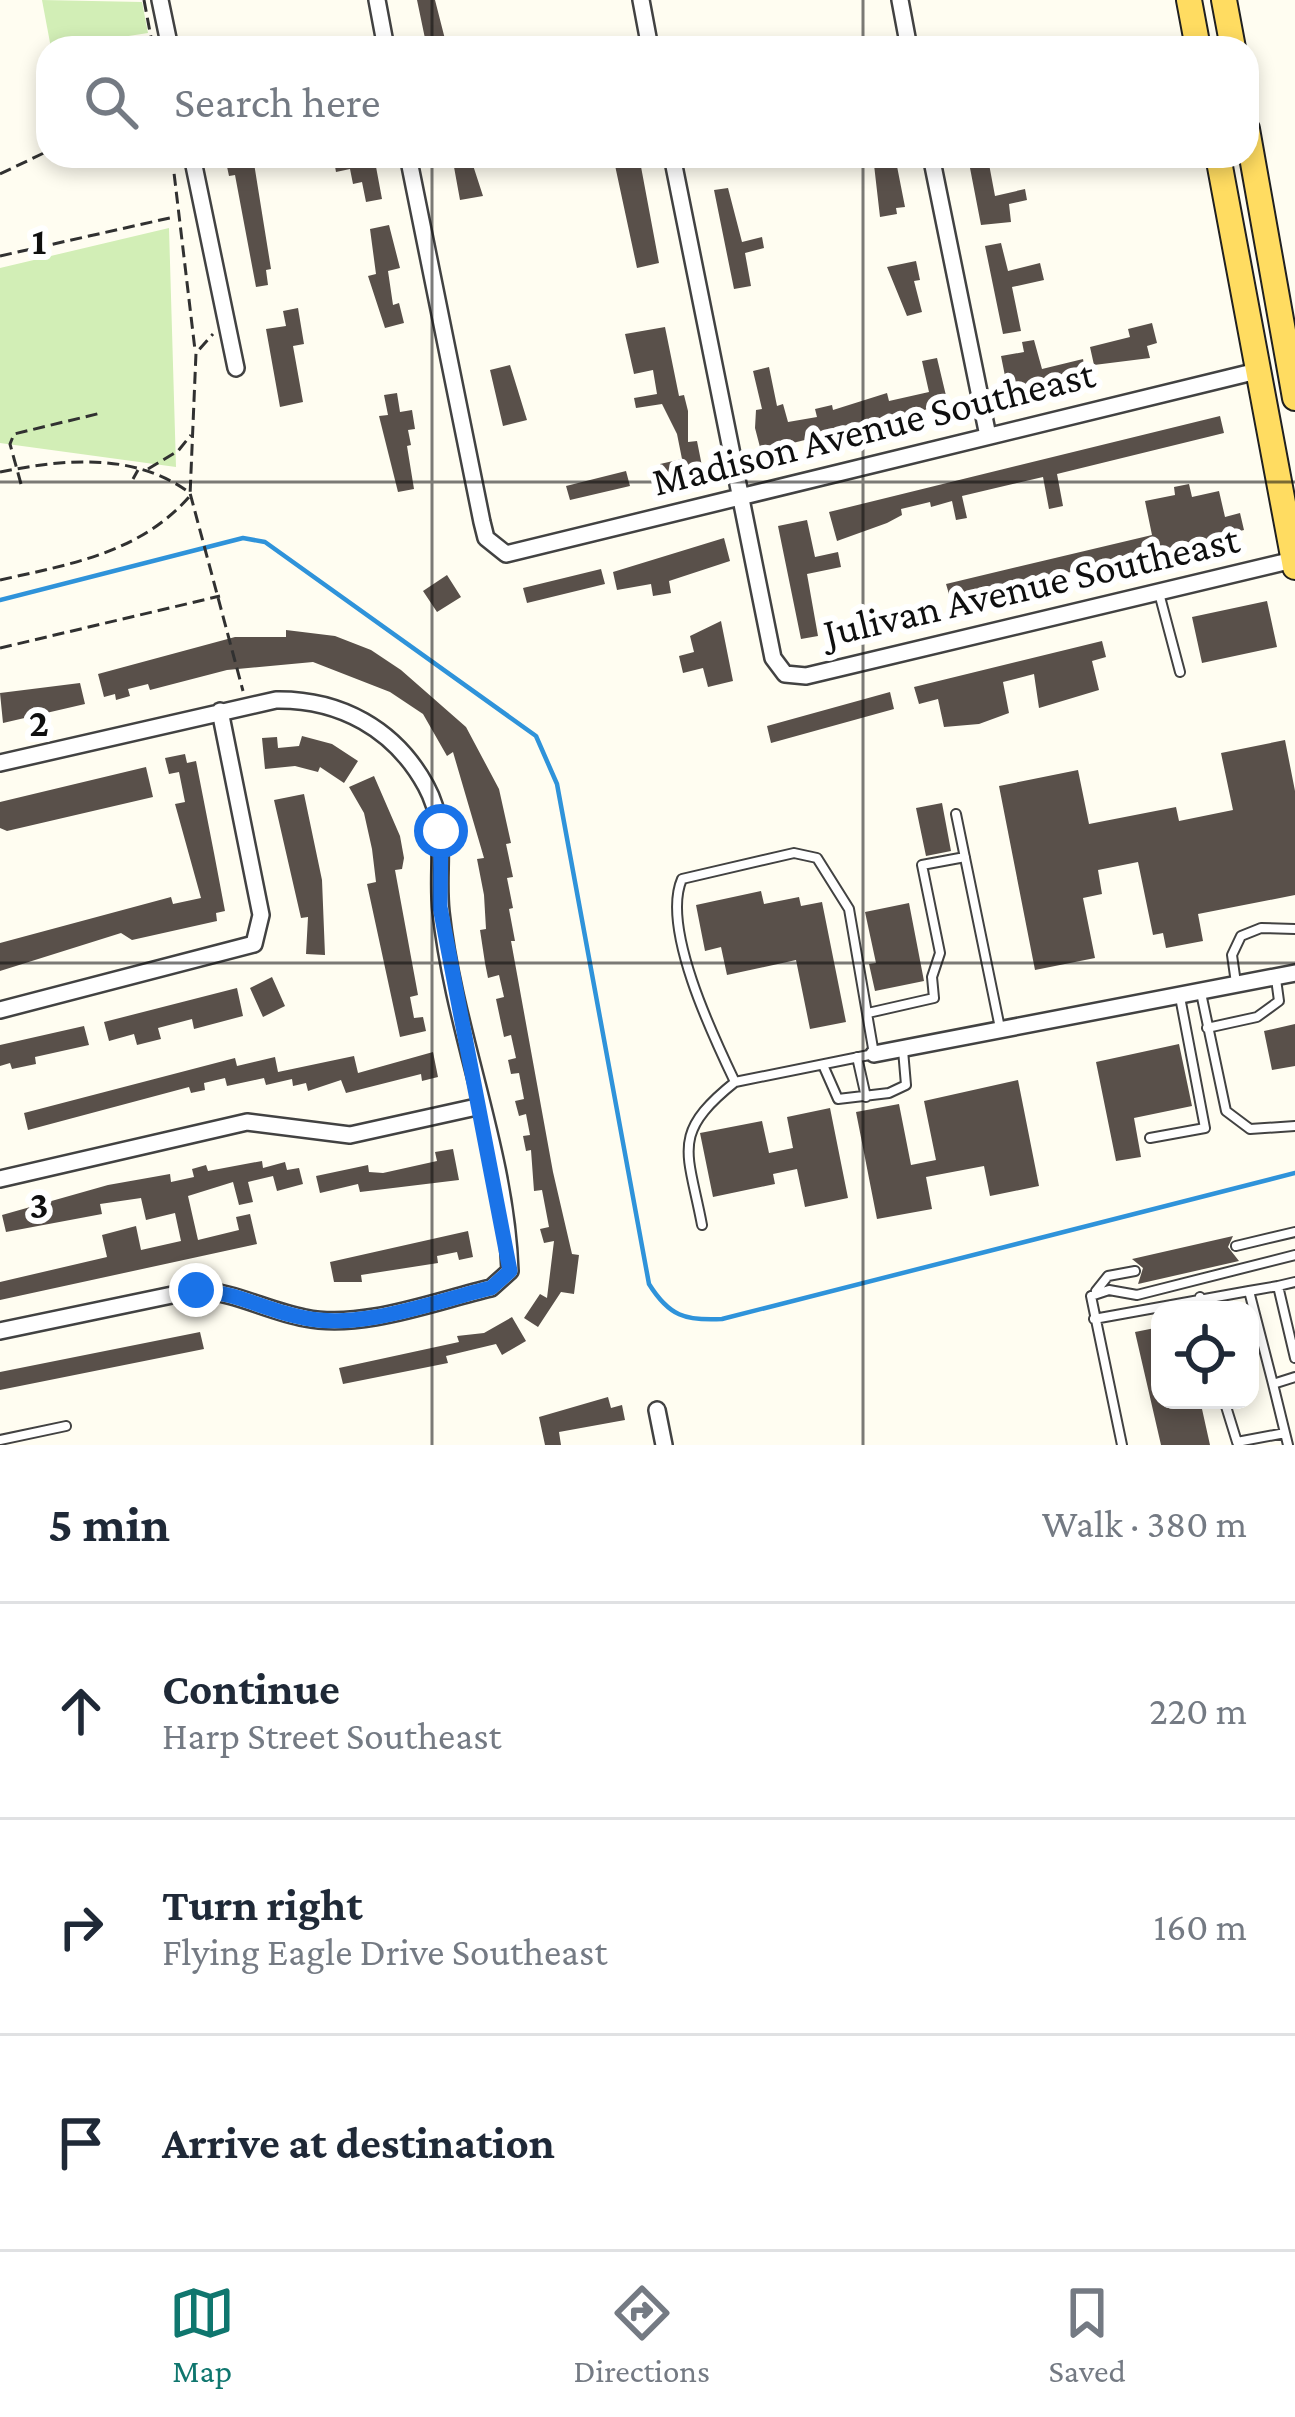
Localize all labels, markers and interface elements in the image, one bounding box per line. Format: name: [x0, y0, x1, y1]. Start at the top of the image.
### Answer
search box: [36, 36, 1259, 168]
icon: search: [78, 69, 144, 135]
text: Search here: [174, 77, 381, 127]
text: 1: [32, 219, 46, 262]
street label: Madison Avenue Southeast: [647, 349, 1100, 505]
street label: Julivan Avenue Southeast: [815, 514, 1244, 657]
text: 2: [29, 701, 49, 744]
route start: [414, 804, 468, 858]
text: 3: [29, 1183, 49, 1226]
route end: [169, 1263, 223, 1317]
map controls: [1151, 1301, 1259, 1409]
button: locate: [1151, 1301, 1259, 1409]
text: 5 min: [48, 1495, 170, 1552]
text: Walk · 380 m: [1042, 1502, 1247, 1545]
text: Continue: [162, 1664, 340, 1714]
icon: ahead: [48, 1678, 114, 1744]
text: 220 m: [1149, 1689, 1247, 1732]
text: Harp Street Southeast: [162, 1714, 502, 1757]
text: Turn right: [162, 1880, 363, 1930]
icon: right: [48, 1894, 114, 1960]
text: 160 m: [1154, 1905, 1247, 1948]
text: Flying Eagle Drive Southeast: [162, 1930, 607, 1973]
icon: arrive: [48, 2110, 114, 2176]
text: Arrive at destination: [162, 2118, 555, 2168]
tab: Map: [169, 2280, 235, 2389]
tab: Directions: [574, 2280, 710, 2389]
tab: Saved: [1048, 2280, 1126, 2389]

